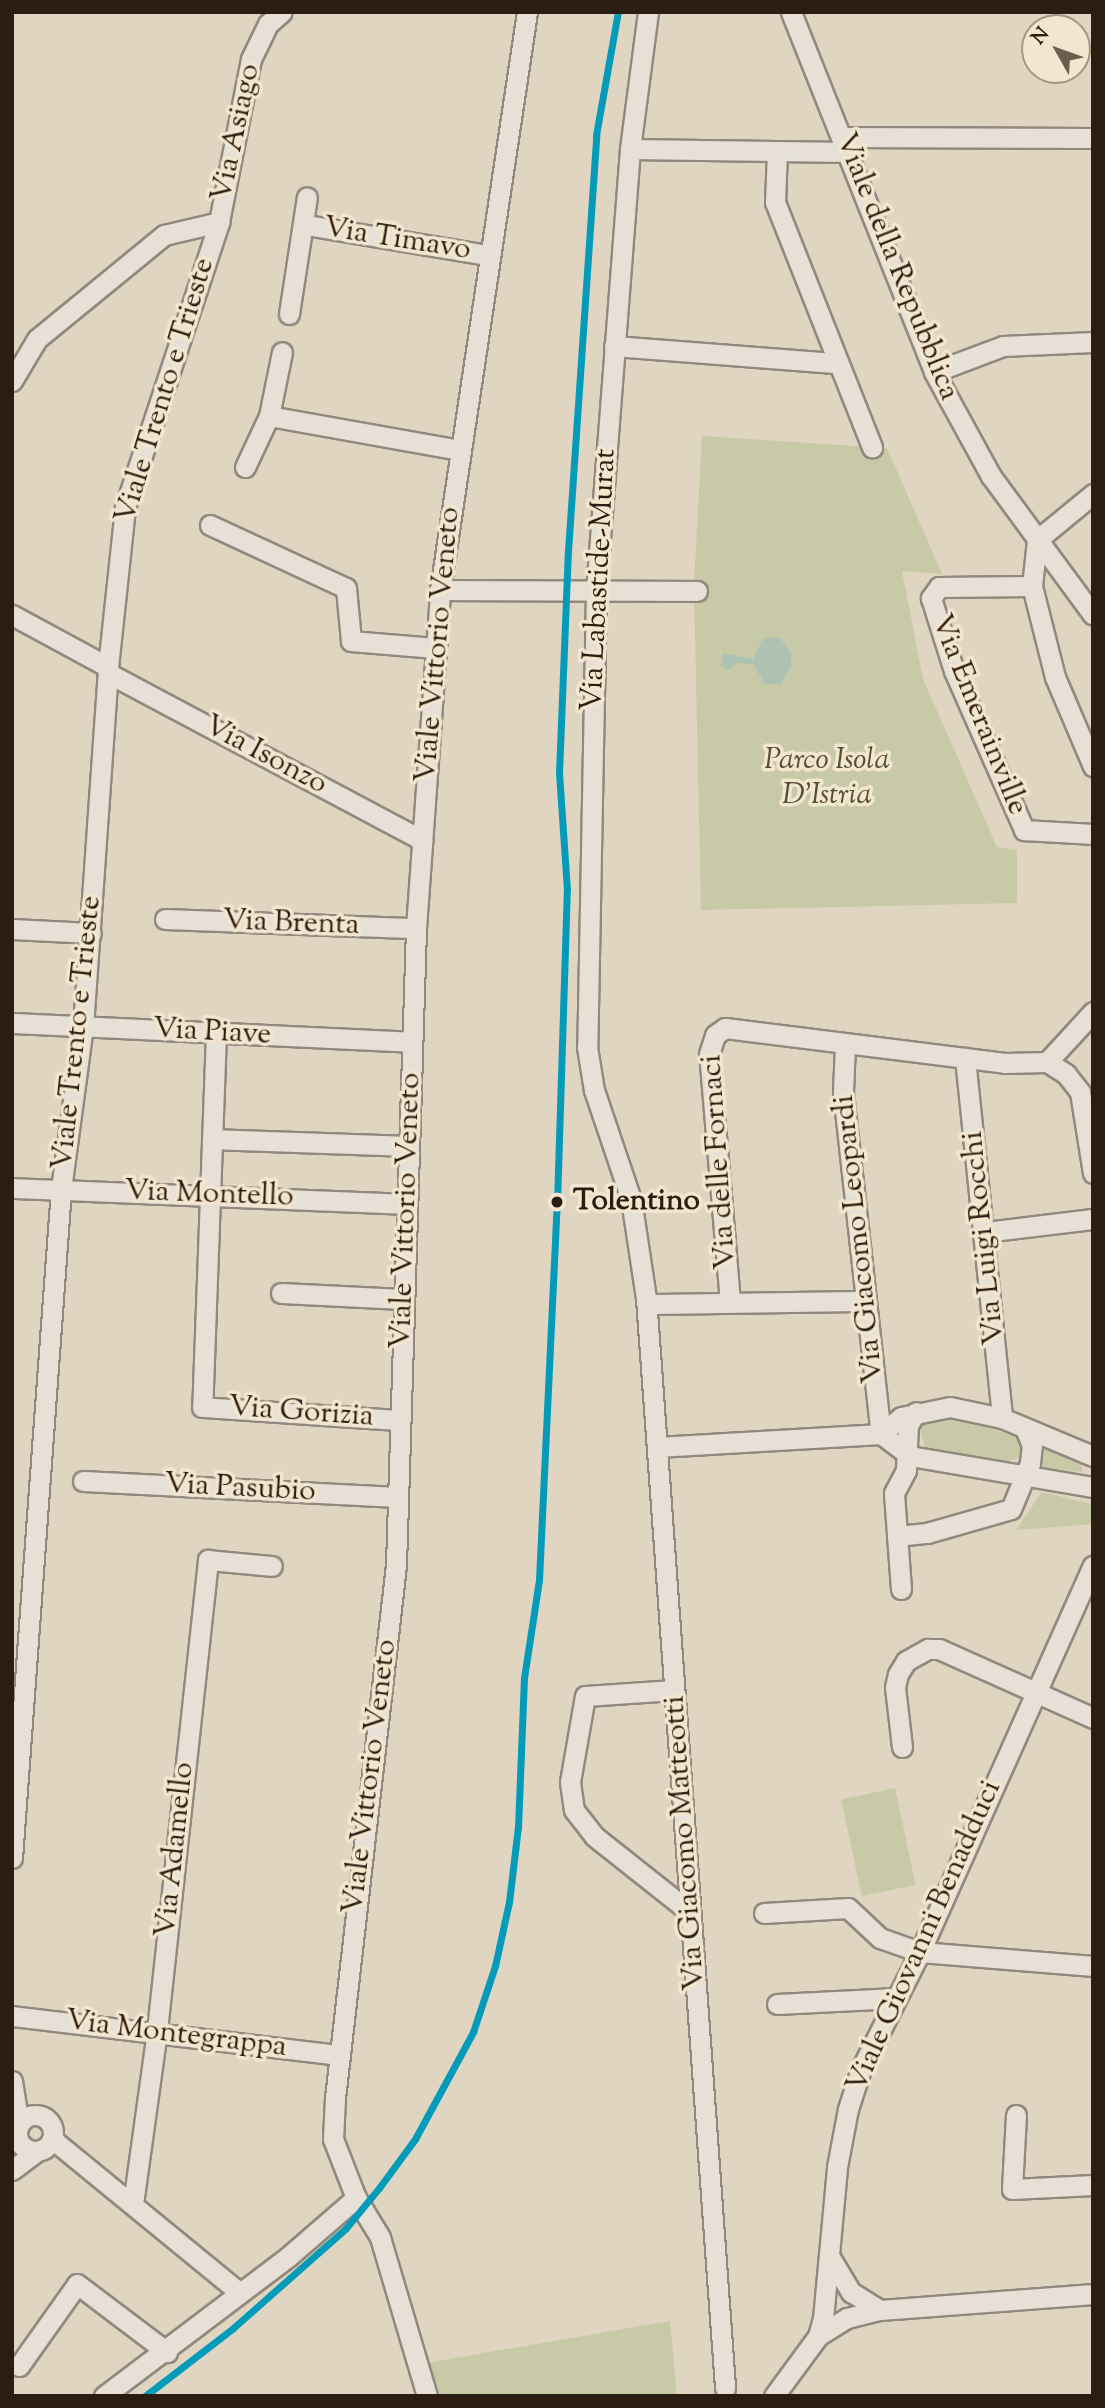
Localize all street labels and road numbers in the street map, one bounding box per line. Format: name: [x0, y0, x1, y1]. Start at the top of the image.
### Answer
street label: Via Asiago: [205, 61, 269, 205]
street label: Viale della Repubblica: [826, 128, 966, 406]
street label: Via Timavo: [321, 211, 473, 269]
street label: Viale Trento e Trieste: [108, 254, 224, 528]
street label: Via Labastide-Murat: [575, 448, 625, 712]
street label: Viale Vittorio Veneto: [409, 506, 469, 784]
street label: Via Emerainville: [921, 610, 1035, 820]
street label: Via Isonzo: [197, 708, 333, 804]
street label: Viale Trento e Trieste: [46, 894, 110, 1172]
street label: Via Brenta: [222, 904, 360, 944]
street label: Via Piave: [152, 1012, 272, 1054]
street label: Via delle Fornaci: [695, 1053, 745, 1271]
street label: Viale Vittorio Veneto: [384, 1072, 430, 1350]
street label: Via Giacomo Leopardi: [827, 1093, 893, 1385]
street label: Via Luigi Rocchi: [956, 1129, 1014, 1347]
street label: Via Montello: [124, 1174, 294, 1216]
street label: Via Gorizia: [227, 1390, 375, 1436]
street label: Via Pasubio: [163, 1467, 317, 1511]
street label: Viale Vittorio Veneto: [336, 1638, 406, 1916]
street label: Via Giacomo Matteotti: [658, 1694, 714, 1992]
street label: Via Adamello: [149, 1761, 203, 1939]
street label: Viale Giovanni Benadduci: [840, 1775, 1010, 2099]
street label: Via Montegrappa: [63, 2004, 289, 2066]

